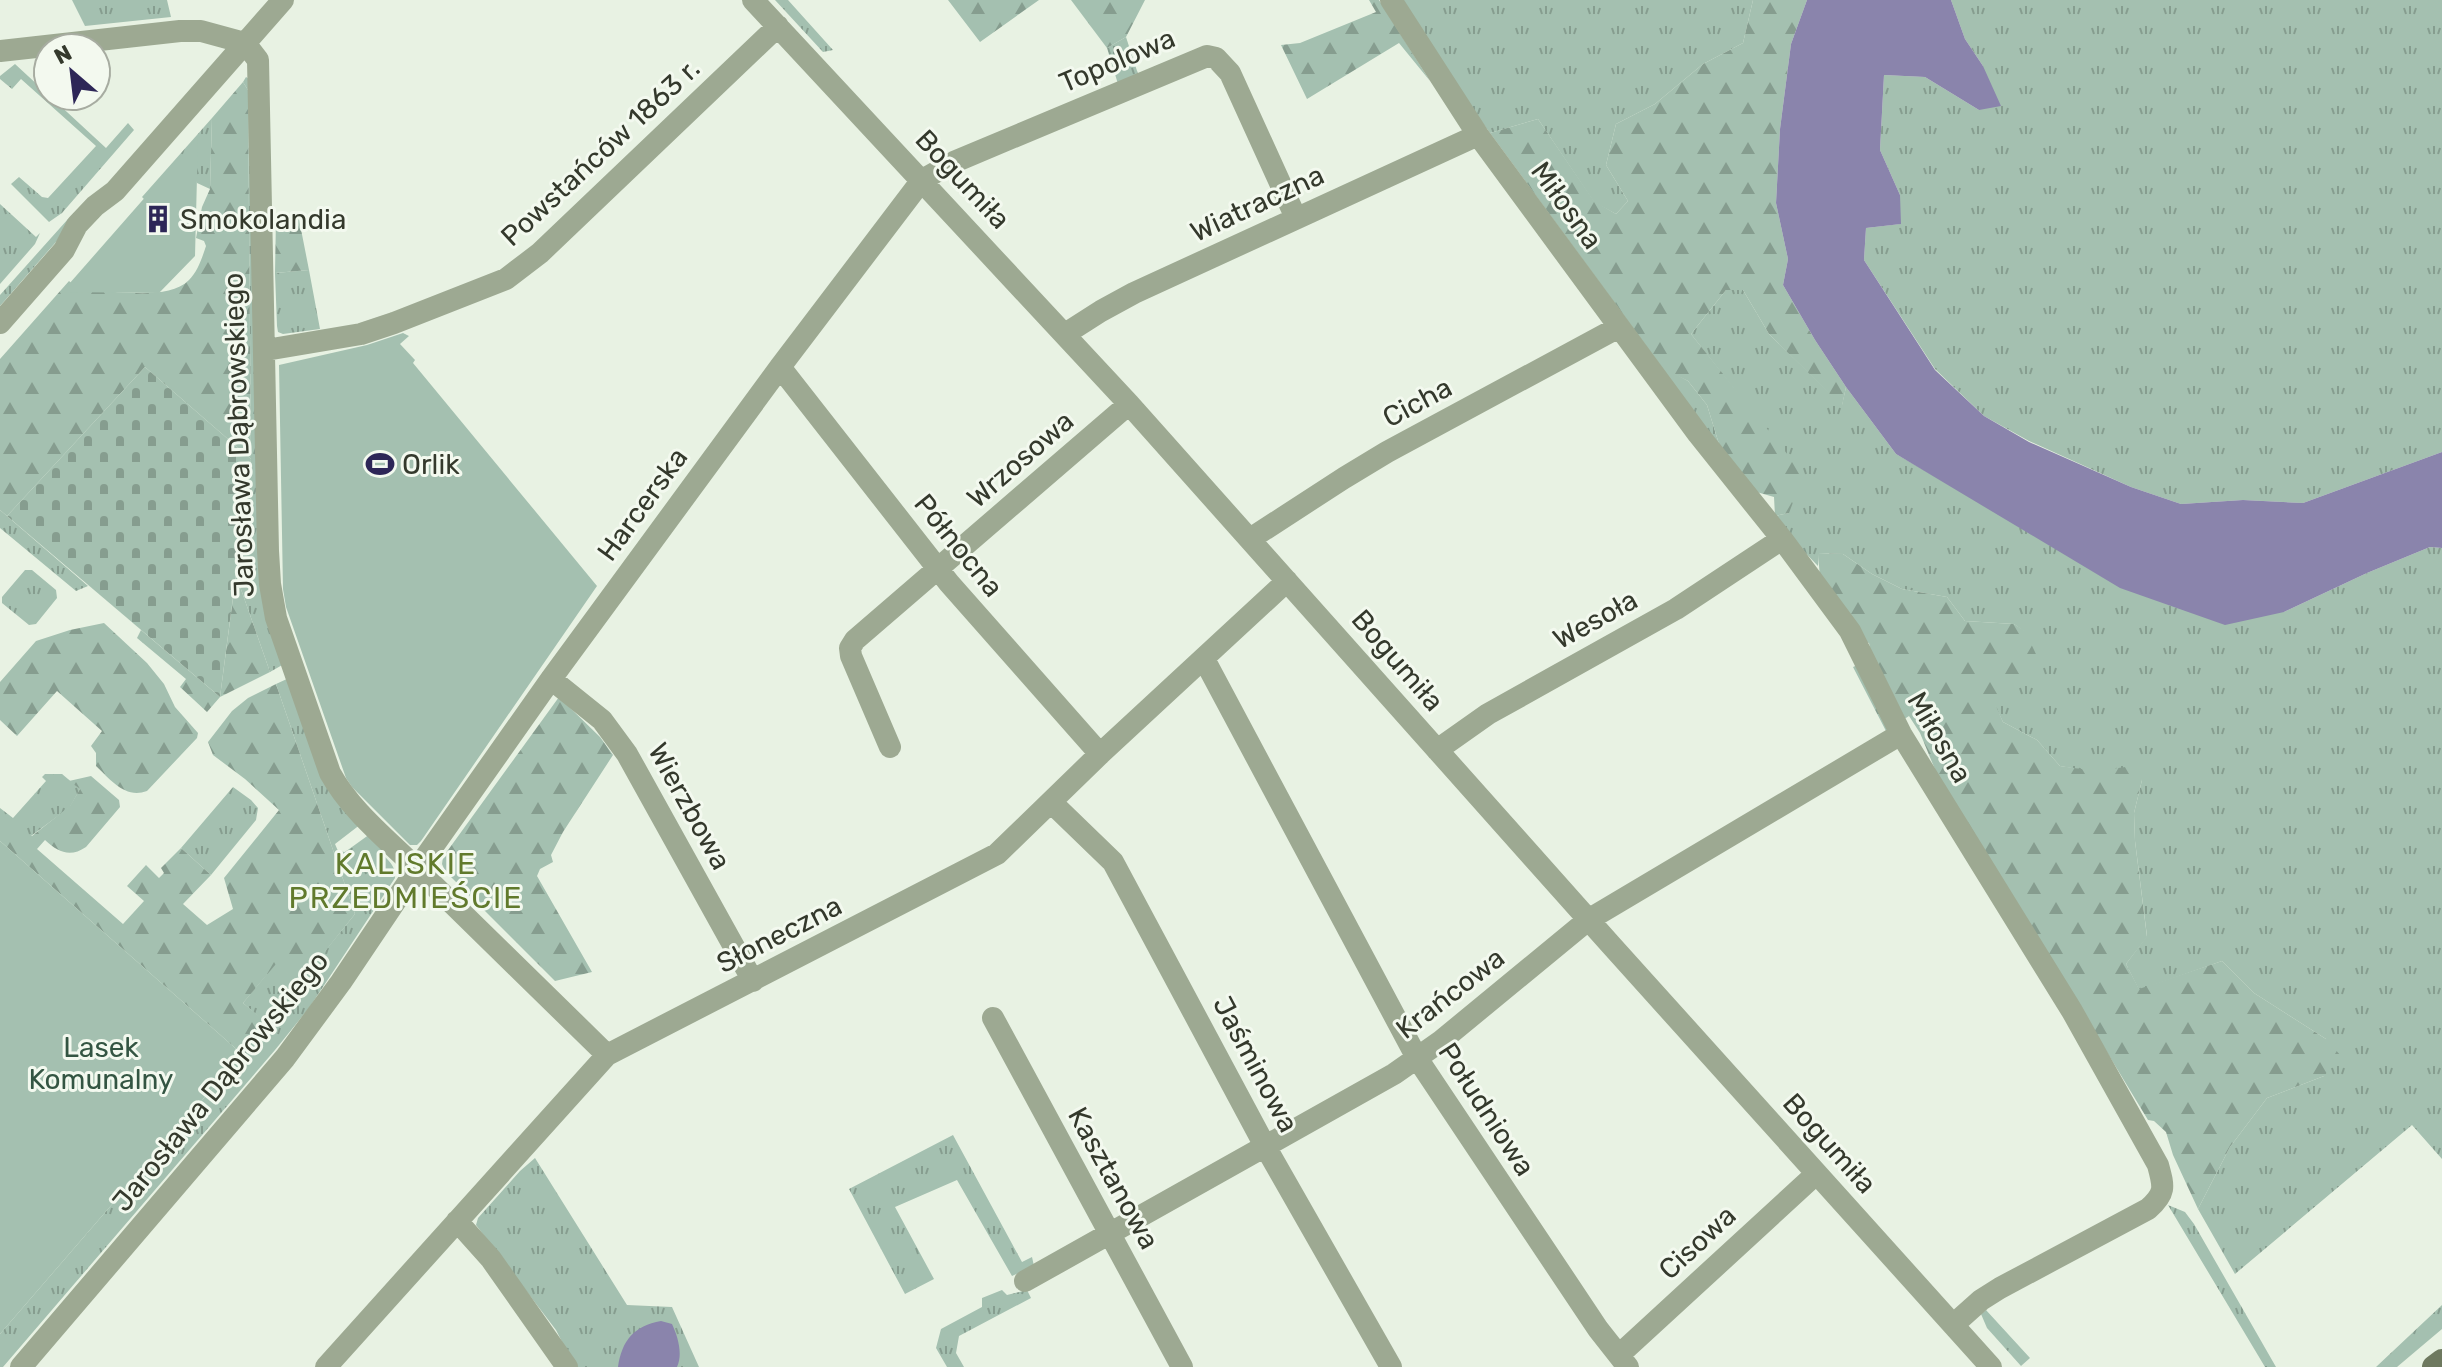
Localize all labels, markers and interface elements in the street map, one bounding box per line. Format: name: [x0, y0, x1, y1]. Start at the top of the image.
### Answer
street label: Topolowa: [1054, 21, 1180, 100]
north arrow: [32, 32, 112, 112]
text: N: [50, 39, 76, 70]
street label: Powstańców 1863 r.: [494, 52, 707, 253]
street label: Bogumiła: [909, 123, 1017, 236]
street label: Miłosna: [1524, 155, 1609, 255]
street label: Wiatraczna: [1185, 158, 1329, 249]
place label: Smokolandia: [180, 203, 346, 236]
building icon: Smokolandia: [143, 204, 173, 234]
street label: Jarosława Dąbrowskiego: [216, 272, 261, 598]
street label: Cicha: [1377, 371, 1457, 434]
street label: Wrzosowa: [960, 404, 1080, 515]
street label: Harcerska: [590, 441, 694, 567]
place label: Orlik: [402, 448, 460, 481]
sports icon: Orlik: [365, 449, 395, 479]
street label: Północna: [907, 487, 1010, 603]
street label: Wesoła: [1547, 583, 1643, 656]
street label: Bogumiła: [1345, 603, 1450, 718]
street label: Miłosna: [1900, 686, 1979, 789]
street label: Wierzbowa: [641, 737, 738, 875]
district label: KALISKIE PRZEDMIEŚCIE: [289, 846, 523, 916]
street label: Słoneczna: [711, 889, 847, 980]
street label: Krańcowa: [1390, 941, 1511, 1046]
street label: Jarosława Dąbrowskiego: [105, 945, 335, 1218]
street label: Jaśminowa: [1206, 991, 1305, 1138]
park label: Lasek Komunalny: [28, 1031, 174, 1096]
street label: Południowa: [1431, 1037, 1542, 1182]
street label: Bogumiła: [1776, 1087, 1883, 1200]
street label: Kasztanowa: [1061, 1102, 1166, 1255]
street label: Cisowa: [1652, 1199, 1743, 1286]

